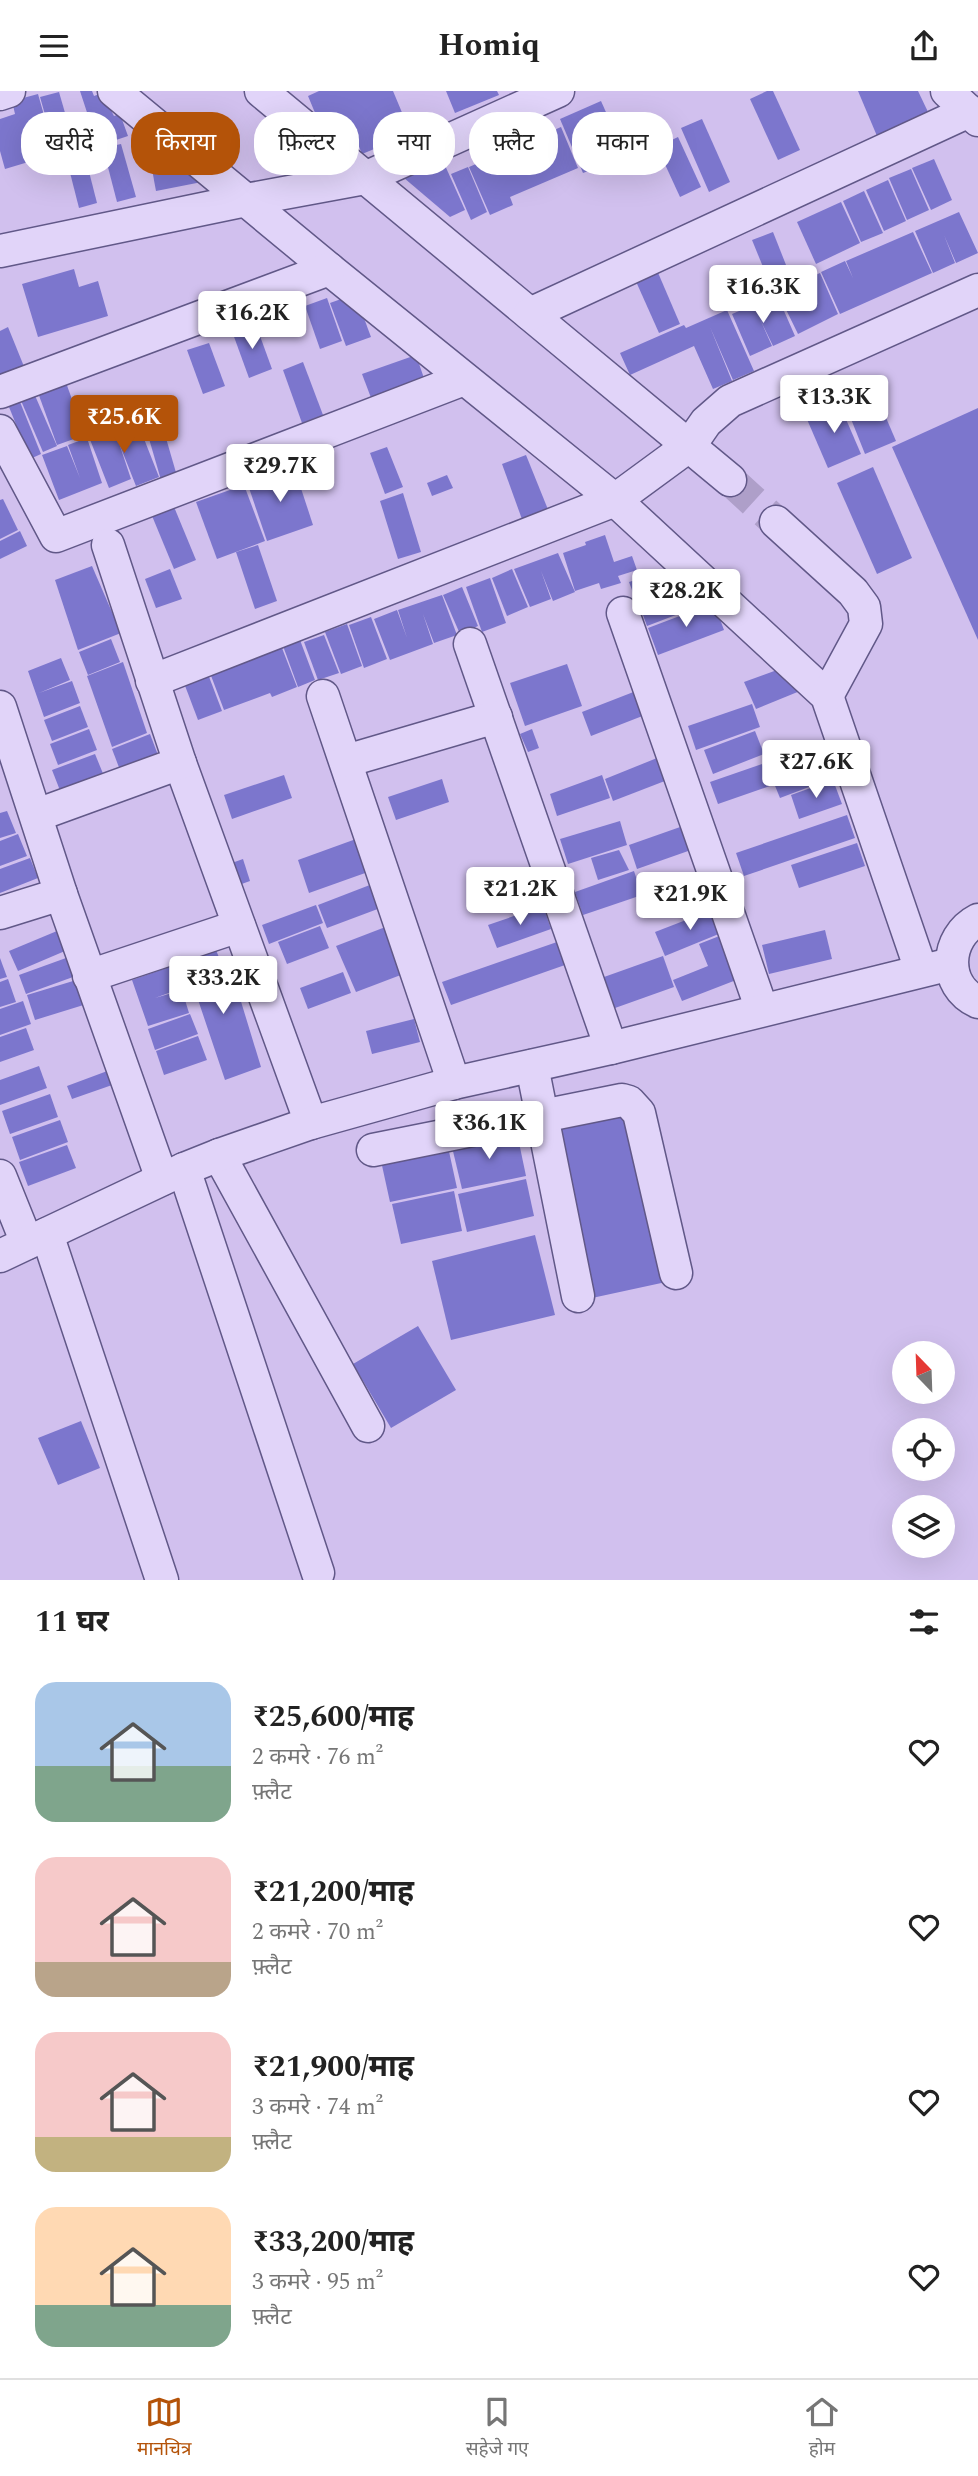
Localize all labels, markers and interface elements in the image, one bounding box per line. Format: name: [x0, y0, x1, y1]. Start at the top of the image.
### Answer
text: Homiq: [438, 21, 540, 70]
icon: menu: [35, 27, 73, 65]
icon: share: [905, 27, 943, 65]
chip: खरीदें: [21, 112, 117, 175]
chip: किराया: [131, 112, 240, 175]
chip: फ़िल्टर: [254, 112, 359, 175]
chip: नया: [373, 112, 455, 175]
chip: फ़्लैट: [469, 112, 558, 175]
chip: मकान: [572, 112, 673, 175]
pin: ₹16.3K: [706, 265, 820, 325]
text: ₹16.3K: [725, 270, 801, 305]
pin: ₹16.2K: [195, 292, 309, 351]
text: ₹16.2K: [214, 296, 290, 331]
pin: ₹13.3K: [777, 375, 891, 435]
text: ₹13.3K: [796, 380, 872, 415]
pin: ₹25.6K: [67, 395, 181, 455]
text: ₹25.6K: [86, 400, 162, 435]
pin: ₹29.7K: [223, 445, 337, 504]
text: ₹29.7K: [242, 449, 318, 484]
pin: ₹28.2K: [629, 569, 743, 629]
text: ₹28.2K: [648, 574, 724, 609]
pin: ₹27.6K: [759, 741, 873, 800]
text: ₹27.6K: [778, 745, 854, 780]
pin: ₹21.2K: [463, 867, 577, 927]
text: ₹21.2K: [482, 872, 558, 907]
pin: ₹21.9K: [633, 873, 747, 932]
text: ₹21.9K: [652, 877, 728, 912]
pin: ₹33.2K: [166, 957, 280, 1016]
text: ₹33.2K: [185, 961, 261, 996]
pin: ₹36.1K: [432, 1101, 546, 1161]
text: ₹36.1K: [451, 1106, 527, 1141]
north arrow: [892, 1341, 956, 1403]
map controls: [892, 1341, 955, 1558]
button: locate: [892, 1418, 955, 1481]
button: layers: [892, 1495, 955, 1558]
text: 11 घर: [35, 1599, 109, 1645]
icon: filters: [905, 1603, 943, 1641]
text: ₹25,600/माह: [252, 1694, 414, 1740]
icon: home: [91, 1710, 175, 1794]
icon: heart: [905, 1733, 943, 1771]
text: 2 कमरे · 76 m²: [252, 1740, 383, 1775]
text: फ़्लैट: [252, 1775, 292, 1810]
text: ₹21,200/माह: [252, 1869, 414, 1915]
icon: home: [91, 1885, 175, 1969]
icon: heart: [905, 1908, 943, 1946]
text: 2 कमरे · 70 m²: [252, 1915, 383, 1950]
text: फ़्लैट: [252, 1950, 292, 1985]
text: ₹21,900/माह: [252, 2044, 414, 2090]
icon: home: [91, 2060, 175, 2144]
icon: heart: [905, 2083, 943, 2121]
text: 3 कमरे · 74 m²: [252, 2090, 383, 2125]
text: फ़्लैट: [252, 2125, 292, 2160]
text: ₹33,200/माह: [252, 2219, 414, 2265]
icon: home: [91, 2235, 175, 2319]
icon: heart: [905, 2258, 943, 2296]
text: 3 कमरे · 95 m²: [252, 2265, 383, 2300]
text: फ़्लैट: [252, 2300, 292, 2335]
tab: मानचित्र: [137, 2393, 191, 2464]
tab: सहेजे गए: [466, 2393, 529, 2464]
tab: होम: [803, 2393, 841, 2464]

